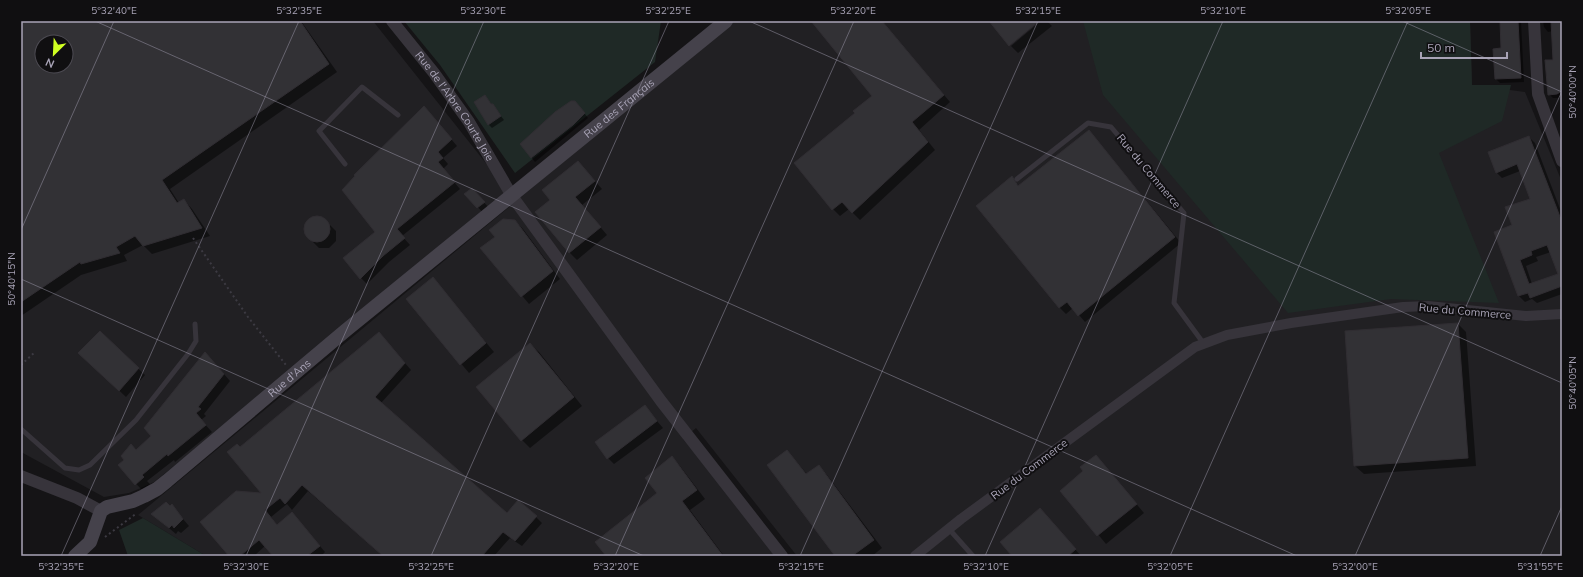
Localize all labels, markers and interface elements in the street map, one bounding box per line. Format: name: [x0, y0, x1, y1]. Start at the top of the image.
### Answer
text: 5°32'40"E: [91, 4, 137, 17]
text: 5°32'35"E: [276, 4, 322, 17]
text: 5°32'30"E: [460, 4, 506, 17]
text: 5°32'25"E: [645, 4, 691, 17]
text: 5°32'20"E: [830, 4, 876, 17]
text: 5°32'15"E: [1015, 4, 1061, 17]
text: 5°32'10"E: [1200, 4, 1246, 17]
text: 5°32'05"E: [1385, 4, 1431, 17]
north arrow: [34, 34, 74, 74]
scale bar: [1421, 34, 1507, 60]
text: 50 m: [1427, 40, 1455, 55]
street label: Rue de l'Arbre Courte Joie: [412, 48, 497, 164]
text: N: [43, 55, 57, 71]
text: 50°40'00"N: [1566, 65, 1579, 119]
street label: Rue des Français: [581, 75, 657, 141]
street label: Rue du Commerce: [1114, 131, 1184, 211]
text: 50°40'15"N: [5, 252, 18, 306]
street label: Rue du Commerce: [1418, 300, 1512, 322]
street label: Rue d'Ans: [265, 356, 314, 400]
text: 50°40'05"N: [1566, 356, 1579, 410]
street label: Rue du Commerce: [988, 436, 1070, 502]
text: 5°32'35"E: [38, 560, 84, 573]
text: 5°32'30"E: [223, 560, 269, 573]
text: 5°32'25"E: [408, 560, 454, 573]
text: 5°32'20"E: [593, 560, 639, 573]
text: 5°32'15"E: [778, 560, 824, 573]
text: 5°32'10"E: [963, 560, 1009, 573]
text: 5°32'05"E: [1147, 560, 1193, 573]
text: 5°32'00"E: [1332, 560, 1378, 573]
text: 5°31'55"E: [1517, 560, 1563, 573]

